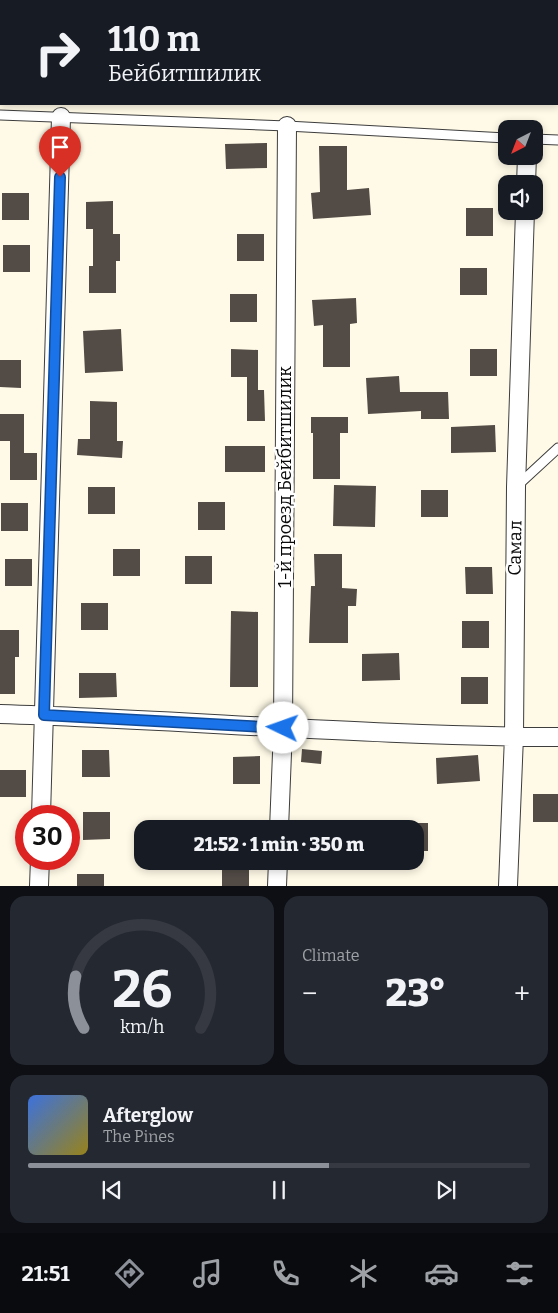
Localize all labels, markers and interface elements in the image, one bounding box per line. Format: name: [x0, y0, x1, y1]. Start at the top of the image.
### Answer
text: 110 m: [108, 18, 200, 60]
icon: right: [25, 20, 90, 85]
text: Бейбитшилик: [108, 60, 261, 87]
north arrow: [498, 120, 542, 165]
map controls: [498, 120, 543, 220]
pin: [39, 126, 81, 177]
icon: arrive: [46, 133, 74, 161]
button: sound: [498, 175, 543, 220]
street label: 1-й проезд Бейбитшилик: [274, 366, 296, 588]
street label: Самал: [504, 520, 526, 576]
position arrow: [256, 701, 308, 753]
speed limit sign: 30: [15, 805, 80, 870]
text: 21:52 · 1 min · 350 m: [194, 833, 364, 856]
text: Climate: [302, 946, 360, 965]
text: 26: [112, 958, 172, 1021]
text: 23°: [386, 970, 446, 1016]
text: −: [302, 977, 317, 1010]
text: +: [514, 977, 530, 1010]
text: km/h: [120, 1016, 164, 1038]
text: Afterglow: [103, 1104, 193, 1127]
text: The Pines: [103, 1127, 175, 1146]
icon: previous: [98, 1176, 126, 1204]
icon: pause: [265, 1176, 293, 1204]
icon: next: [432, 1176, 460, 1204]
icon: directions: [112, 1256, 147, 1291]
icon: music: [190, 1256, 225, 1291]
icon: phone: [268, 1256, 303, 1291]
icon: climate: [346, 1256, 381, 1291]
icon: car: [424, 1256, 459, 1291]
icon: filters: [502, 1256, 537, 1291]
text: 21:51: [21, 1260, 70, 1287]

